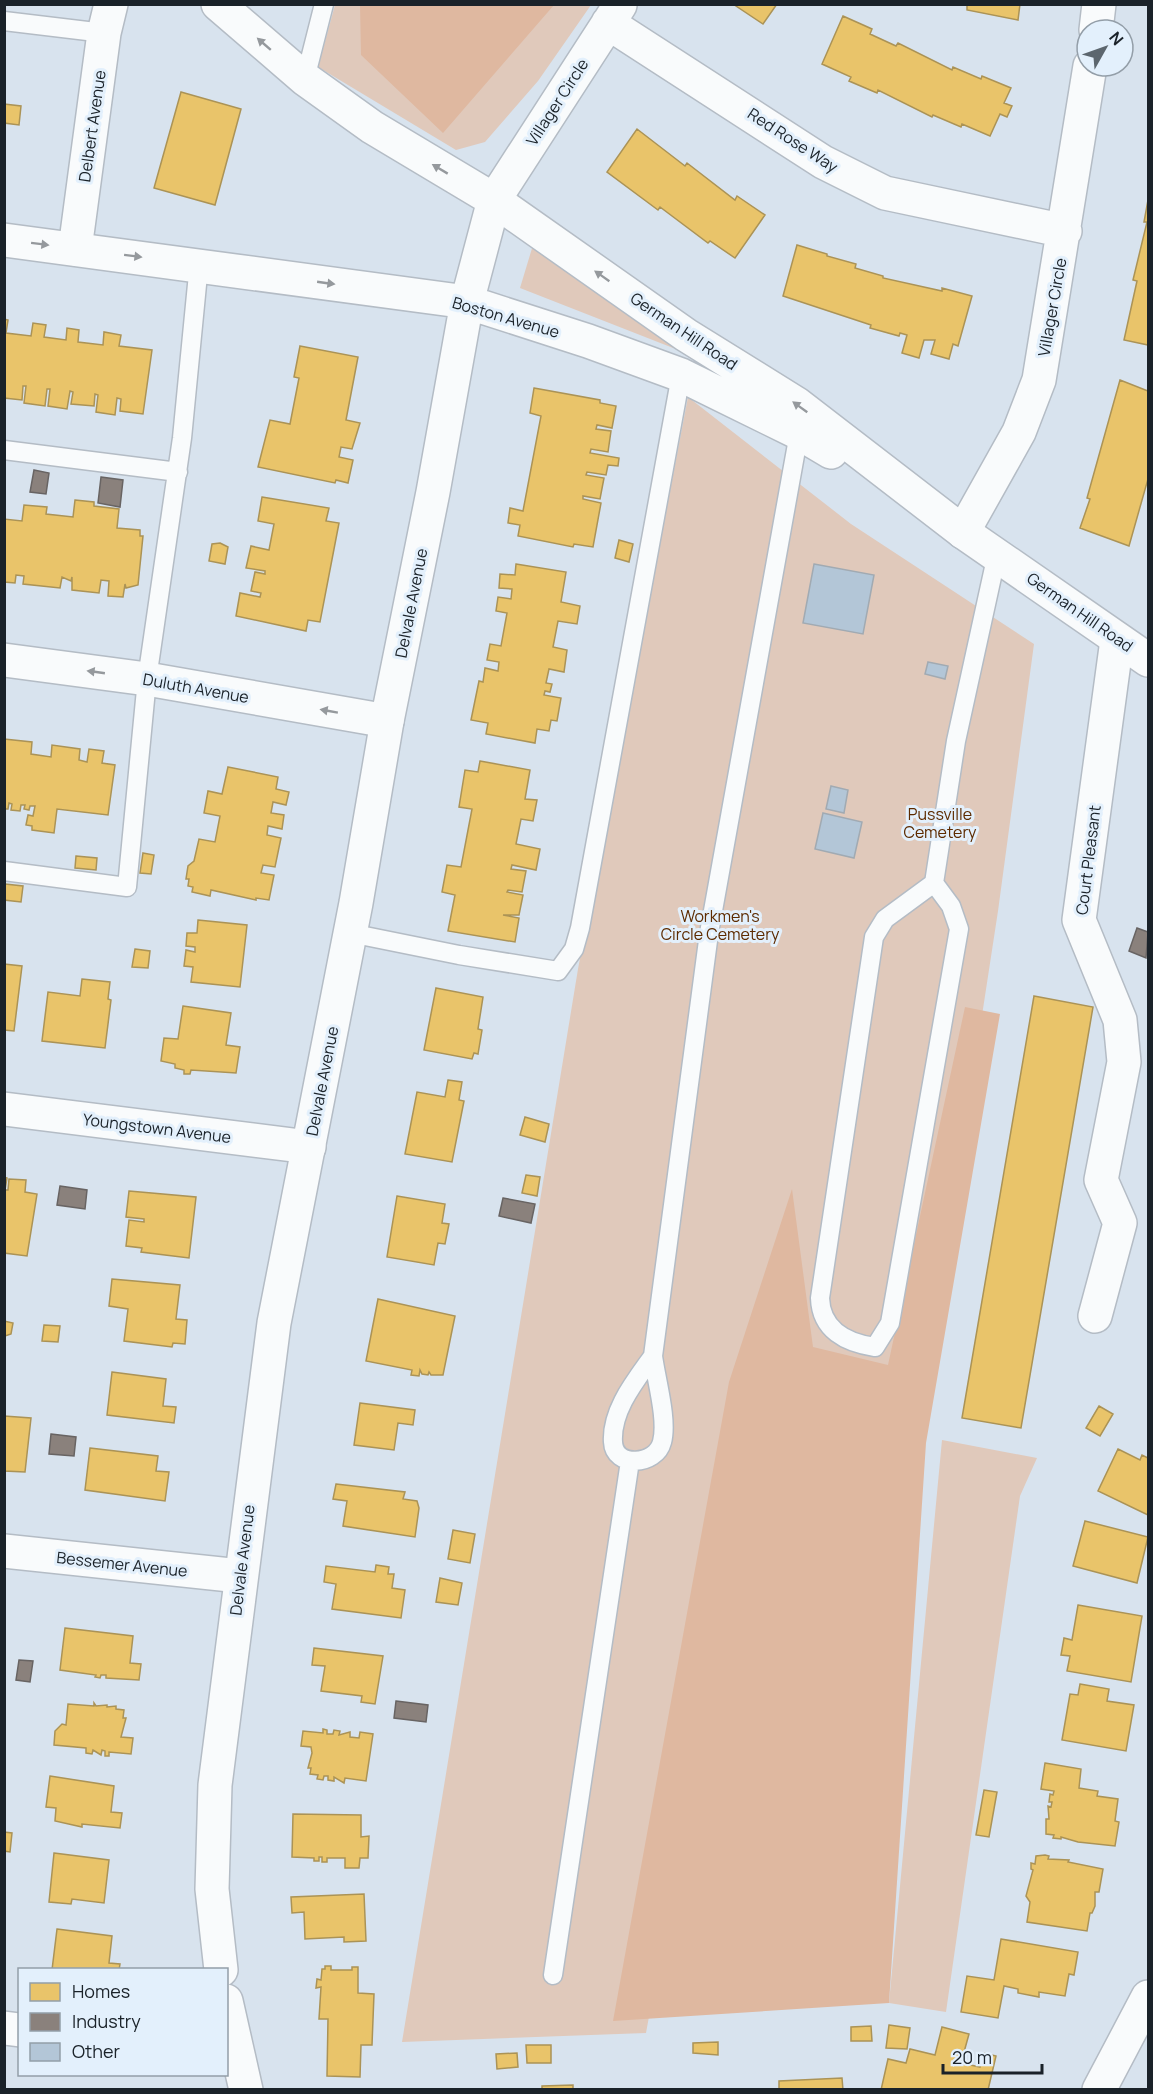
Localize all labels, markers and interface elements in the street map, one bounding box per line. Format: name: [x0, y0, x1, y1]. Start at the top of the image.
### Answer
north arrow: [1075, 18, 1135, 78]
text: N: [1104, 27, 1129, 50]
one-way arrow: [257, 38, 272, 51]
street label: Villager Circle: [521, 54, 593, 150]
street label: Delbert Avenue: [73, 69, 111, 183]
street label: Red Rose Way: [744, 103, 843, 178]
one-way arrow: [432, 163, 448, 174]
one-way arrow: [30, 239, 49, 249]
one-way arrow: [124, 251, 143, 260]
street label: Villager Circle: [1033, 256, 1071, 358]
one-way arrow: [595, 270, 611, 282]
one-way arrow: [317, 278, 336, 287]
street label: German Hill Road: [626, 287, 742, 375]
street label: Boston Avenue: [450, 291, 562, 343]
one-way arrow: [793, 401, 809, 413]
street label: Delvale Avenue: [390, 546, 432, 660]
street label: German Hill Road: [1023, 567, 1137, 657]
one-way arrow: [86, 667, 105, 677]
street label: Duluth Avenue: [141, 668, 251, 708]
one-way arrow: [320, 706, 339, 715]
park label: Pussville Cemetery: [904, 803, 977, 843]
street label: Court Pleasant: [1070, 804, 1106, 916]
park label: Workmen's Circle Cemetery: [661, 905, 780, 945]
street label: Delvale Avenue: [301, 1024, 343, 1138]
street label: Youngstown Avenue: [82, 1108, 232, 1148]
street label: Delvale Avenue: [224, 1503, 260, 1617]
street label: Bessemer Avenue: [55, 1546, 189, 1582]
legend: [18, 1968, 228, 2076]
text: Homes: [72, 1979, 130, 2003]
text: Industry: [72, 2009, 141, 2033]
scale bar: [943, 2037, 1042, 2075]
text: Other: [72, 2039, 120, 2063]
text: 20 m: [952, 2045, 992, 2069]

